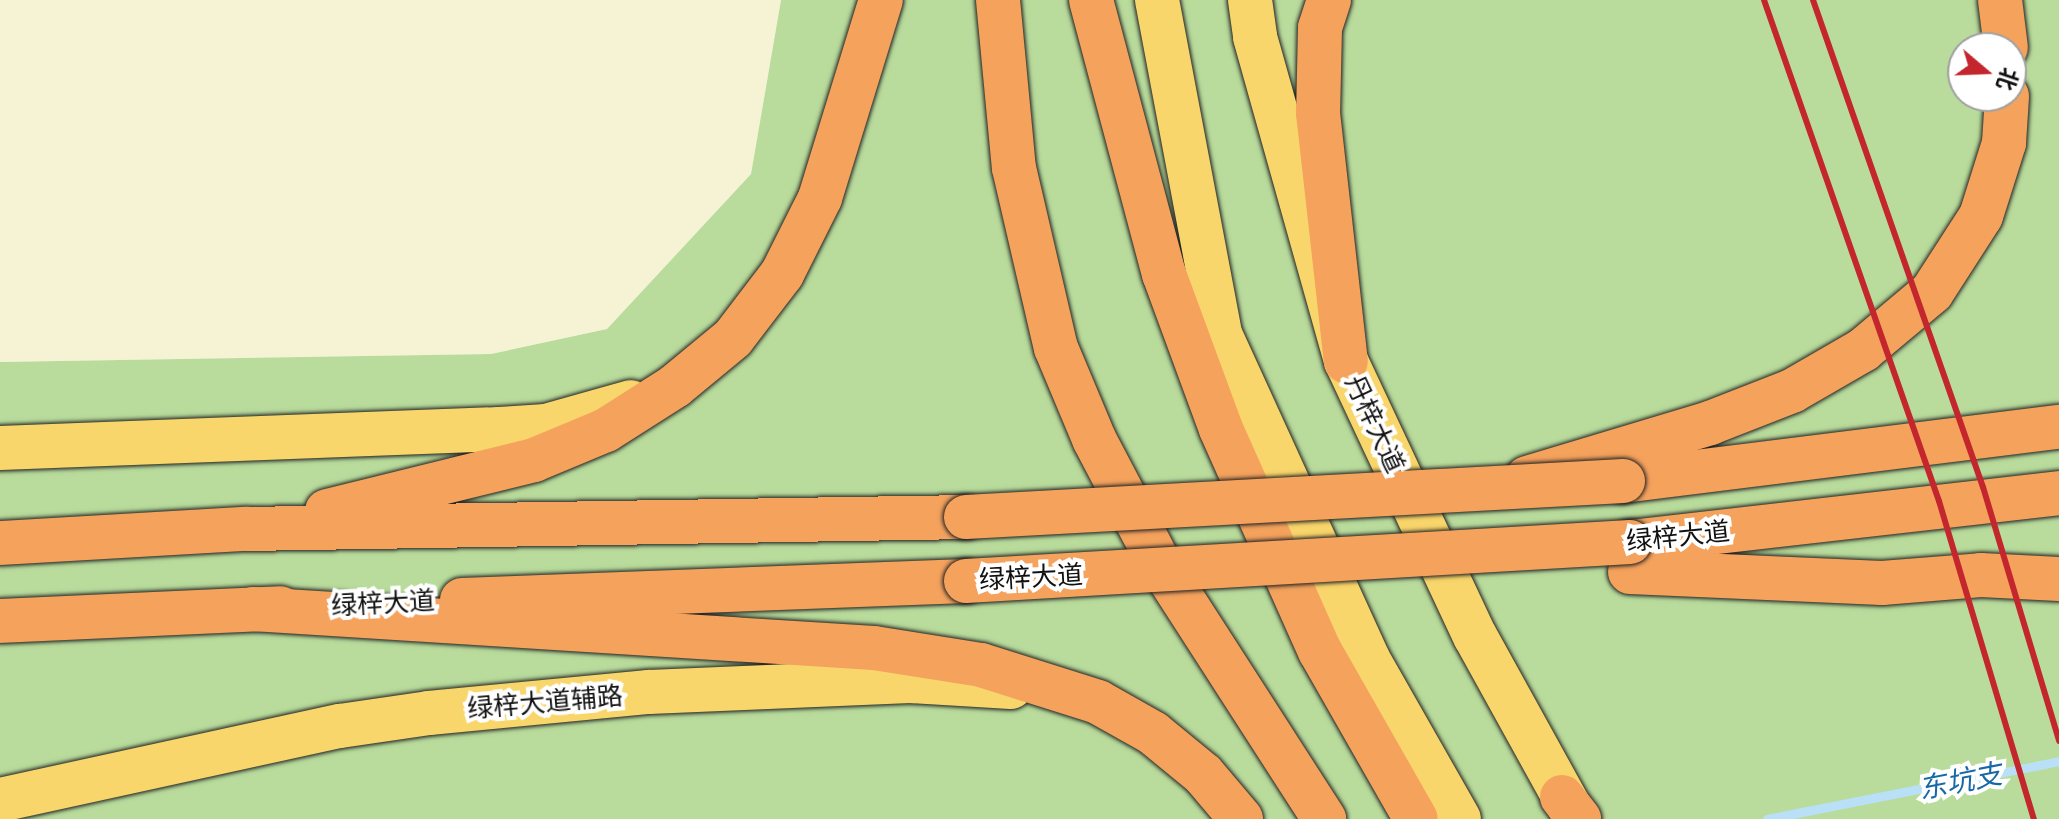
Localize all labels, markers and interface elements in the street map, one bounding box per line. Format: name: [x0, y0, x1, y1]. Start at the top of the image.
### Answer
north arrow: [1947, 32, 2027, 112]
text: 北: [1991, 64, 2026, 94]
street label: 丹梓大道: [1339, 370, 1411, 478]
street label: 绿梓大道: [1625, 515, 1731, 557]
street label: 绿梓大道: [978, 559, 1084, 595]
street label: 绿梓大道: [330, 585, 436, 621]
street label: 绿梓大道辅路: [466, 680, 624, 724]
water label: 东坑支: [1916, 756, 2004, 806]

